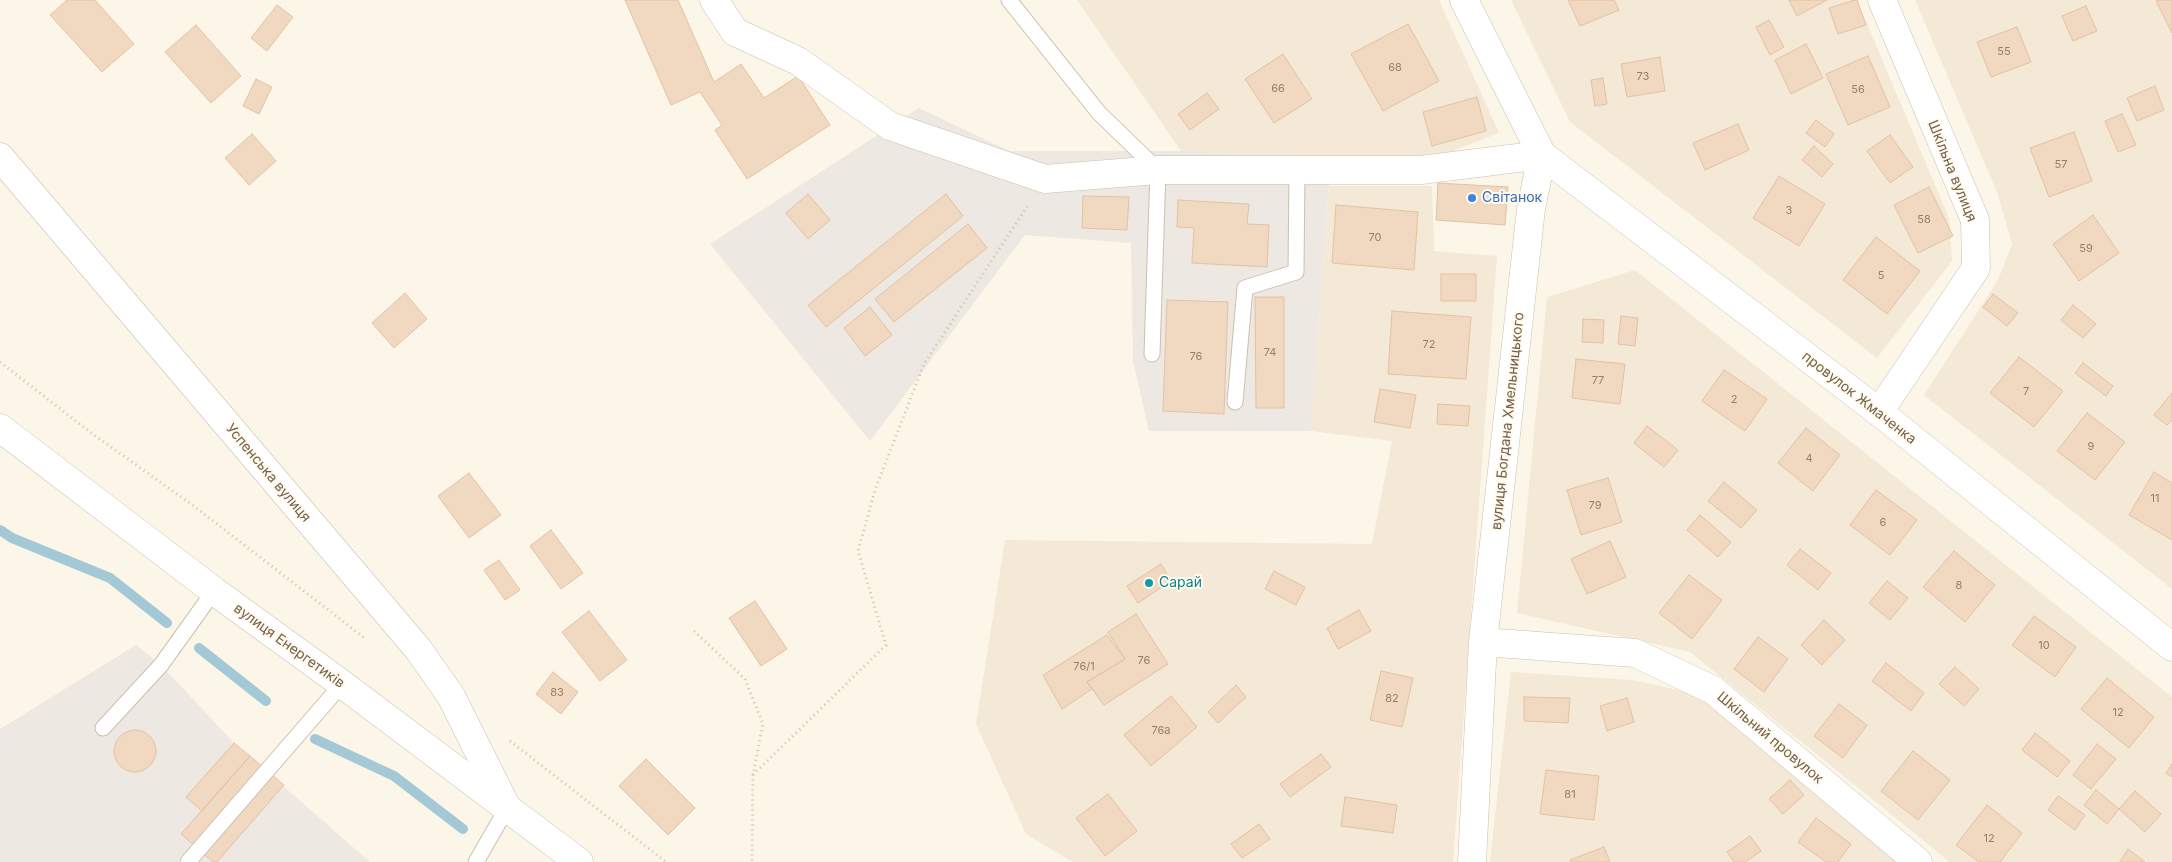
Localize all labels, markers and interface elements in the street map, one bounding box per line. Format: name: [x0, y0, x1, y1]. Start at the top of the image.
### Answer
house number: 55: [1997, 45, 2011, 59]
house number: 68: [1388, 61, 1402, 75]
house number: 73: [1637, 70, 1649, 84]
house number: 66: [1271, 82, 1285, 96]
house number: 56: [1851, 83, 1865, 97]
street label: Шкільна вулиця: [1924, 118, 1980, 224]
house number: 57: [2055, 158, 2067, 172]
place label: Світанок: [1482, 190, 1542, 206]
marker: Світанок: [1466, 192, 1478, 204]
house number: 3: [1786, 204, 1792, 218]
house number: 58: [1917, 213, 1931, 227]
house number: 70: [1369, 231, 1381, 245]
house number: 59: [2079, 242, 2093, 256]
house number: 5: [1878, 269, 1884, 283]
street label: вулиця Богдана Хмельницького: [1488, 311, 1528, 531]
house number: 72: [1423, 338, 1435, 352]
house number: 74: [1264, 346, 1276, 360]
street label: провулок Жмаченка: [1799, 348, 1919, 448]
house number: 76: [1190, 350, 1202, 364]
house number: 77: [1592, 374, 1604, 388]
house number: 7: [2023, 385, 2029, 399]
house number: 2: [1731, 393, 1737, 407]
street label: Успенська вулиця: [222, 420, 314, 526]
house number: 9: [2088, 440, 2094, 454]
house number: 4: [1805, 452, 1813, 466]
house number: 11: [2151, 492, 2159, 506]
house number: 79: [1589, 499, 1601, 513]
house number: 6: [1880, 516, 1886, 530]
place label: Сарай: [1159, 575, 1202, 591]
marker: Сарай: [1143, 577, 1155, 589]
house number: 8: [1956, 579, 1962, 593]
street label: вулиця Енергетиків: [230, 600, 348, 692]
house number: 10: [2038, 639, 2050, 653]
house number: 76: [1138, 654, 1150, 668]
house number: 76/1: [1073, 660, 1095, 674]
house number: 83: [550, 686, 564, 700]
street label: Шкільний провулок: [1714, 689, 1826, 787]
house number: 82: [1385, 692, 1399, 706]
house number: 12: [2112, 706, 2124, 720]
house number: 76а: [1151, 724, 1171, 738]
house number: 81: [1564, 788, 1576, 802]
house number: 12: [1983, 832, 1995, 846]

